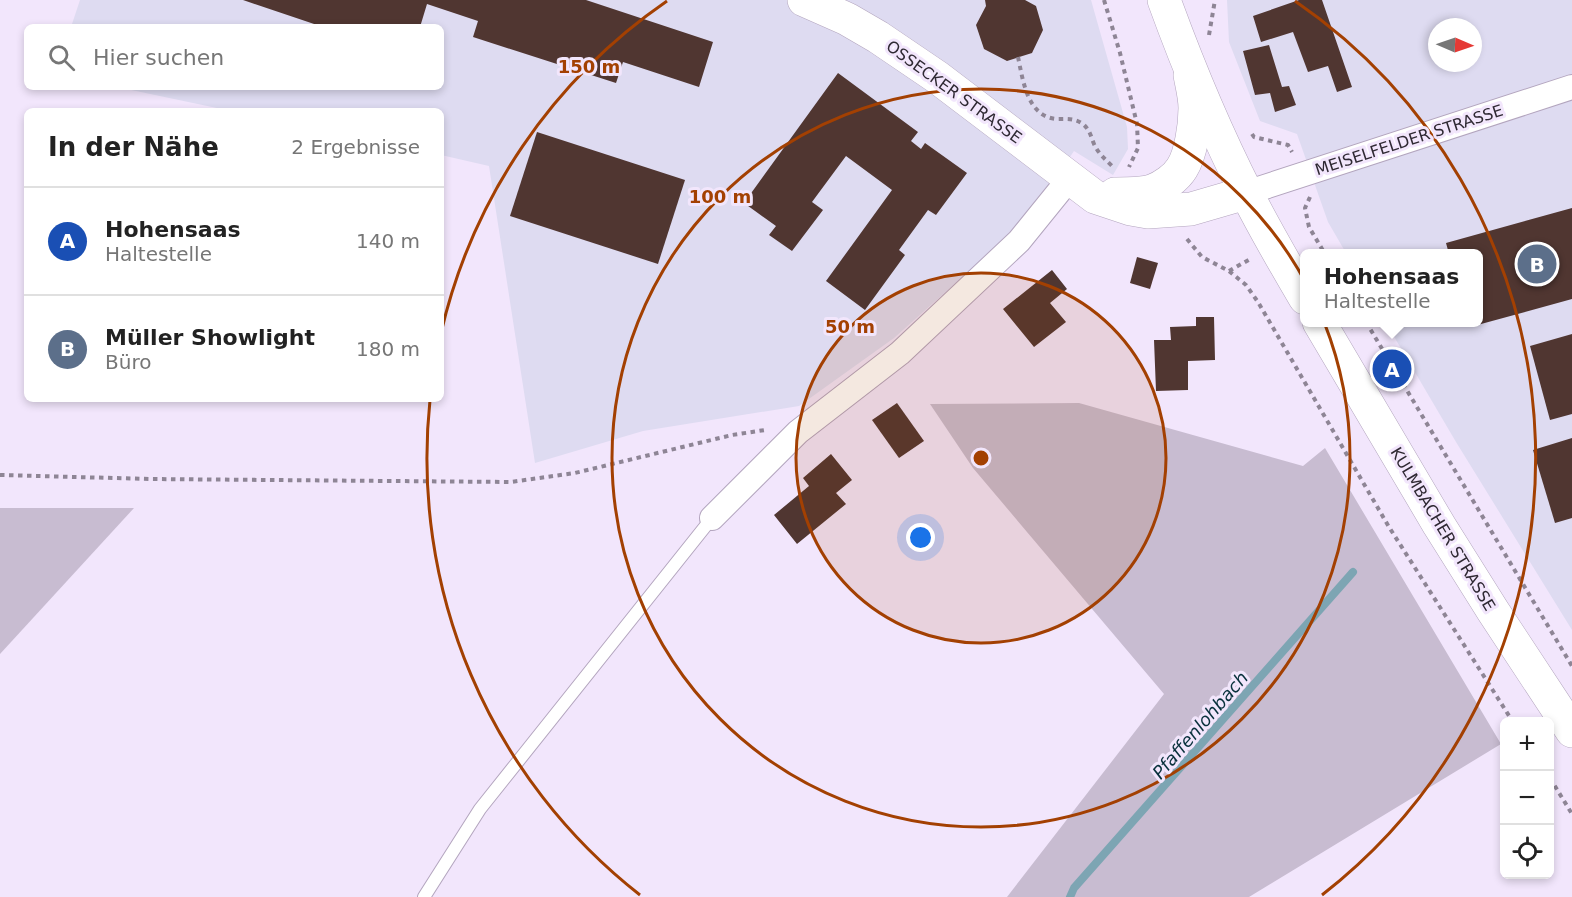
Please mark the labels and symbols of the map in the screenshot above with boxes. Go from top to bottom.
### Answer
north arrow [1428,18,1482,72]
street label: OSSECKER STRASSE [883,36,1025,148]
text: 150 m [558,56,620,77]
street label: MEISELFELDER STRASSE [1313,101,1505,179]
text: 100 m [689,186,751,207]
pin: B [1518,242,1556,286]
text: 50 m [825,316,875,337]
pin: A [1372,346,1412,392]
street label: KULMBACHER STRASSE [1387,444,1499,614]
centre of rings [971,448,991,468]
your location [906,523,935,552]
water label: Pfaffenlohbach [1148,667,1252,783]

